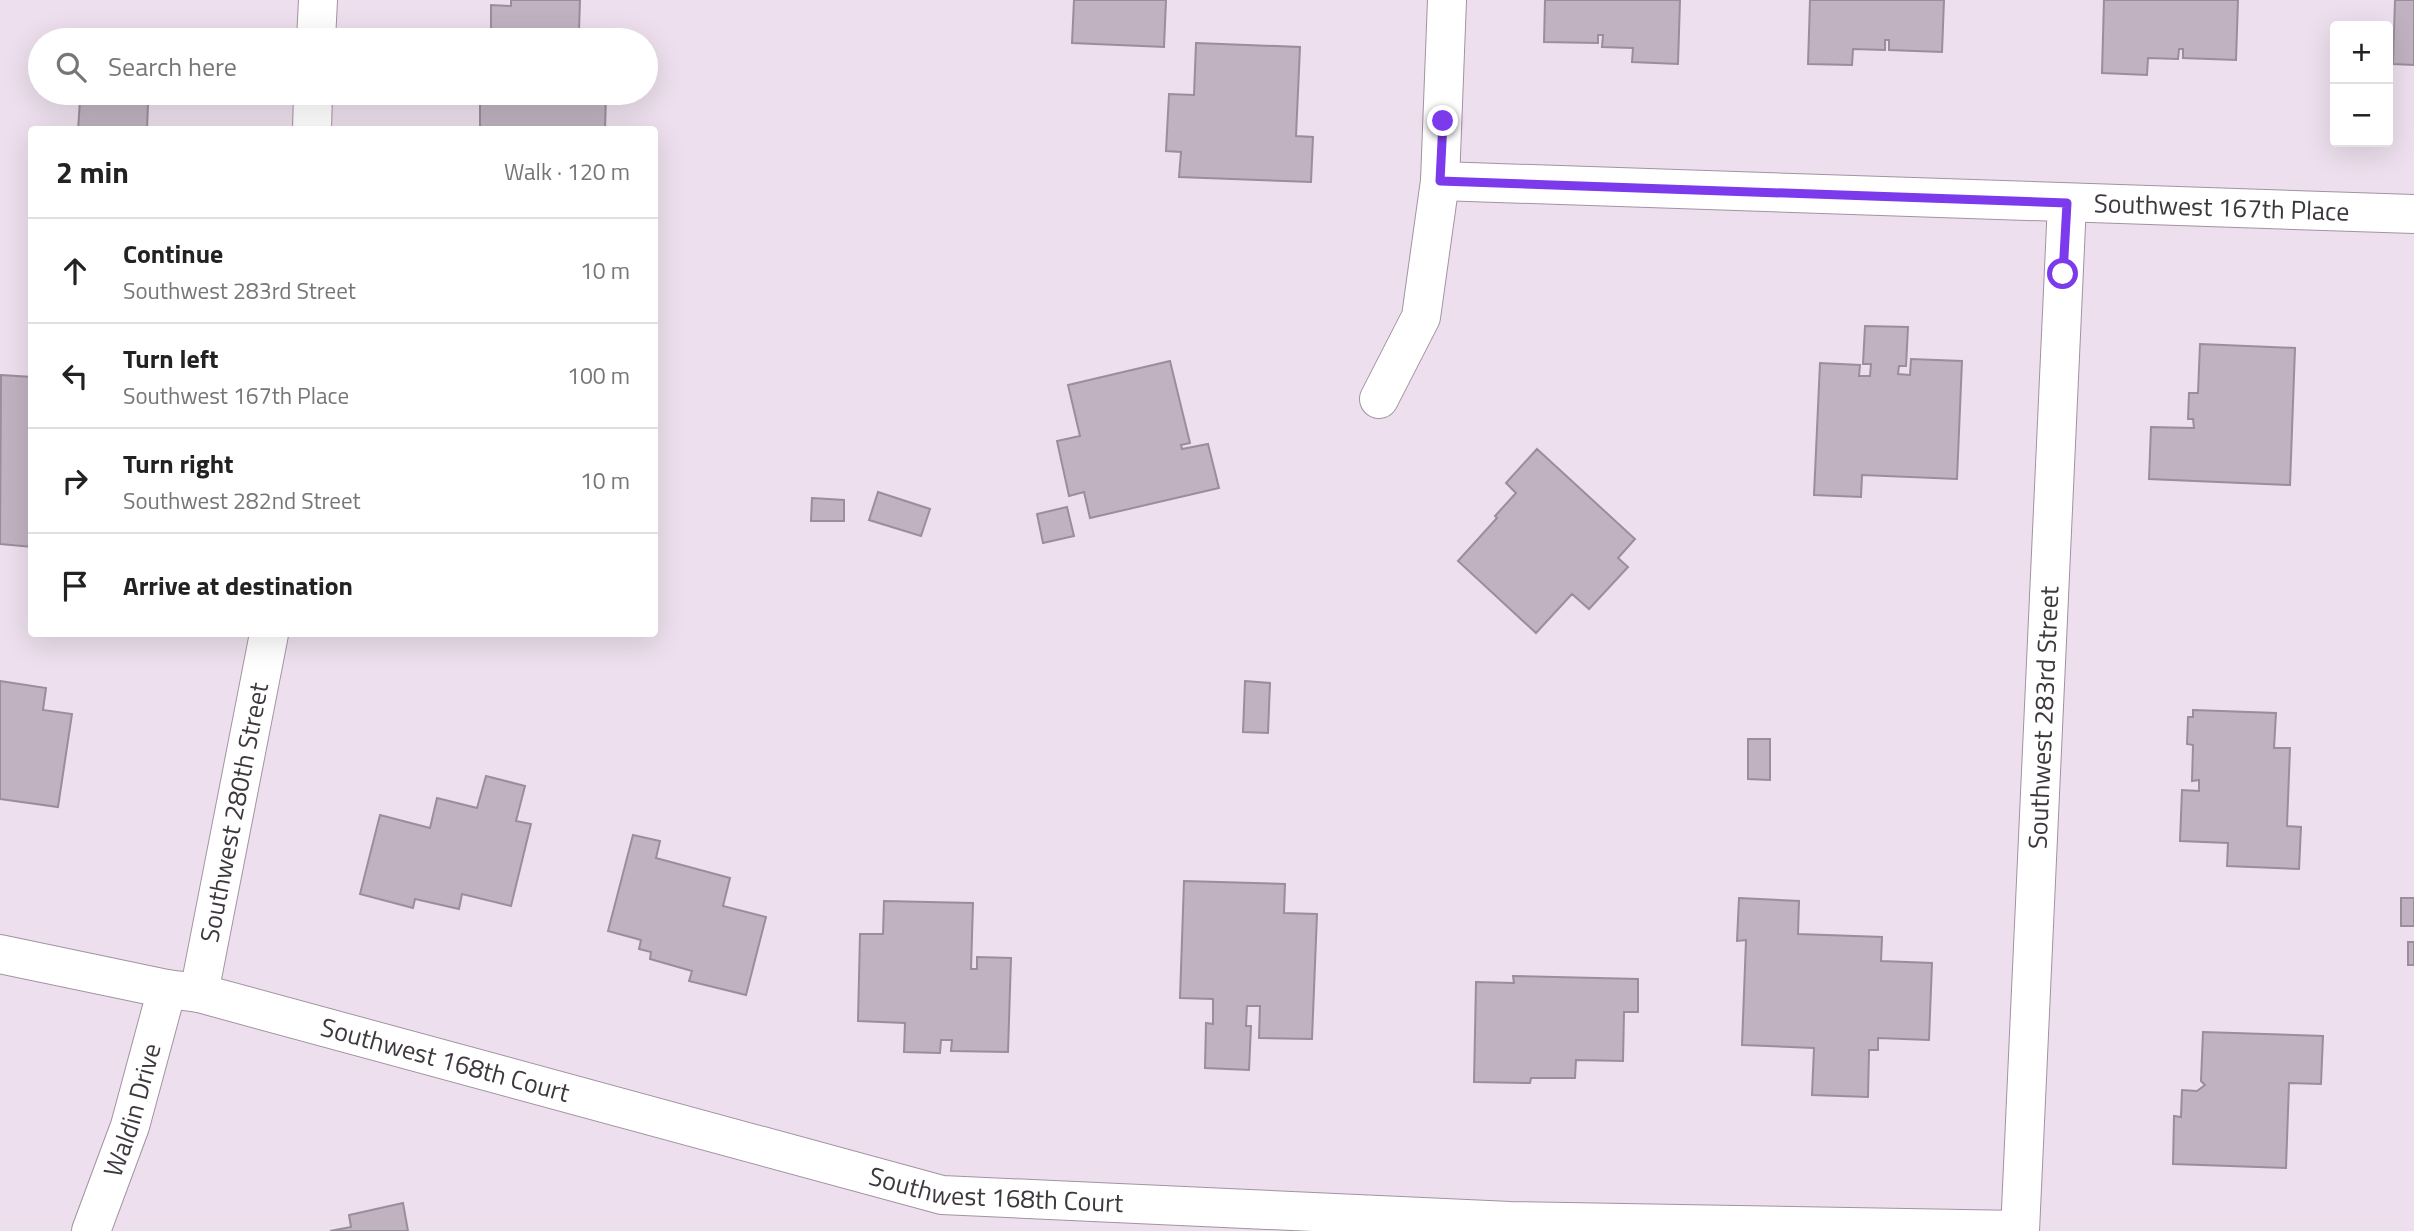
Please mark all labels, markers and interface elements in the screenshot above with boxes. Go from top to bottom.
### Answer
map controls [2330,21,2393,147]
button: + [2330,21,2393,84]
search box [28,28,658,105]
text: Search here [108,47,237,86]
icon: search [52,48,90,86]
button: − [2330,84,2393,147]
route end [1427,105,1458,136]
text: 2 min [56,149,129,195]
text: Walk · 120 m [504,154,630,189]
street label: Southwest 167th Place [2093,183,2350,231]
text: Continue [123,234,223,273]
icon: ahead [56,252,94,290]
text: 10 m [580,253,630,288]
route start [2047,258,2078,289]
text: Southwest 283rd Street [123,273,356,308]
text: Turn left [123,339,218,378]
icon: left [56,357,94,395]
text: 100 m [567,358,630,393]
text: Southwest 167th Place [123,378,349,413]
text: Turn right [123,444,234,483]
icon: right [56,462,94,500]
text: 10 m [580,463,630,498]
text: Southwest 282nd Street [123,483,361,518]
text: Arrive at destination [123,566,353,605]
icon: arrive [56,567,94,605]
street label: Southwest 283rd Street [2017,585,2068,850]
street label: Southwest 280th Street [189,679,278,946]
street label: Southwest 168th Court [316,1007,574,1112]
street label: Waldin Drive [93,1039,170,1182]
street label: Southwest 168th Court [865,1156,1124,1222]

